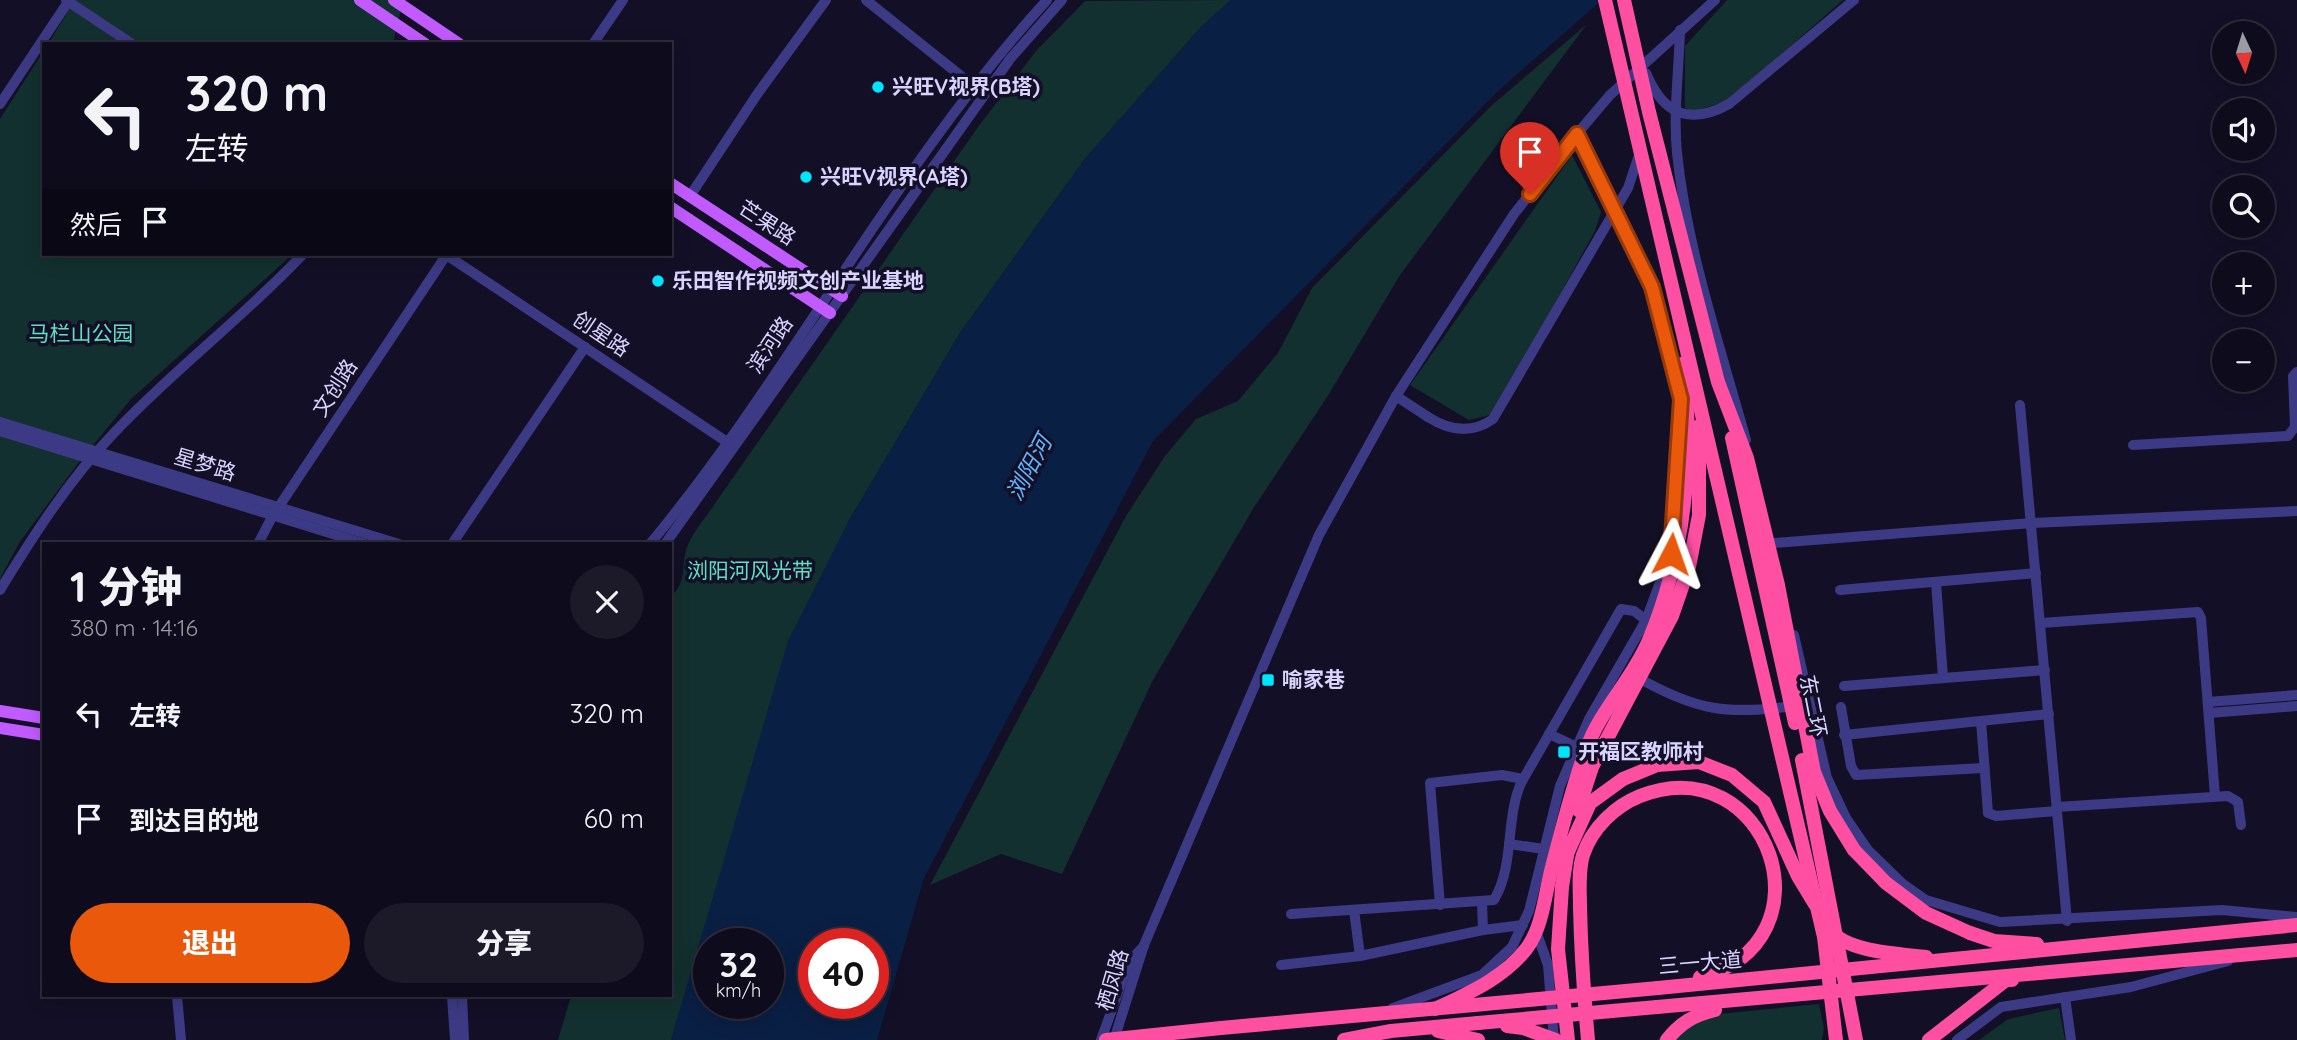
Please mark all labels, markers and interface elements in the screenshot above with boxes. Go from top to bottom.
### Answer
north arrow [2212,21,2275,84]
map controls [2212,21,2275,392]
text: 320 m [185,62,328,123]
icon: left [70,70,161,161]
place label: 兴旺V视界(B塔) [892,73,1040,99]
marker: 兴旺V视界(B塔) [870,79,886,95]
button: sound [2212,98,2275,161]
pin [1500,122,1560,194]
text: 左转 [185,128,249,168]
icon: arrive [1511,133,1549,171]
place label: 兴旺V视界(A塔) [820,163,968,189]
marker: 兴旺V视界(A塔) [798,169,814,185]
button: search [2212,175,2275,238]
street label: 芒果路 [734,194,801,250]
icon: arrive [136,203,174,241]
text: 然后 [70,208,122,241]
button: + [2212,252,2275,315]
place label: 乐田智作视频文创产业基地 [672,267,924,293]
marker: 乐田智作视频文创产业基地 [650,273,666,289]
street label: 创星路 [568,305,635,362]
street label: 滨河路 [741,311,798,378]
park label: 马栏山公园 [29,320,134,346]
button: − [2212,329,2275,392]
street label: 文创路 [306,354,362,421]
water label: 浏阳河 [1000,427,1059,505]
street label: 星梦路 [171,442,239,486]
position arrow [1634,517,1708,591]
park label: 浏阳河风光带 [687,557,813,583]
text: 1 分钟 [70,560,182,613]
button: close [570,565,644,639]
text: 380 m · 14:16 [70,613,198,642]
place label: 喻家巷 [1282,666,1345,692]
marker: 喻家巷 [1260,672,1276,688]
street label: 东二环 [1795,672,1833,739]
icon: left [70,695,108,733]
text: 320 m [570,697,644,730]
text: 左转 [129,699,181,732]
place label: 开福区教师村 [1578,738,1704,764]
marker: 开福区教师村 [1556,744,1572,760]
icon: arrive [70,800,108,838]
text: 60 m [584,802,644,835]
text: 到达目的地 [129,804,259,837]
button: 退出 [70,903,350,983]
button: 分享 [364,903,644,983]
speed limit sign: 40 [798,928,889,1019]
text: 32 [719,942,758,986]
street label: 三一大道 [1657,945,1743,979]
street label: 栖凤路 [1091,946,1133,1014]
text: km/h [716,979,761,1002]

